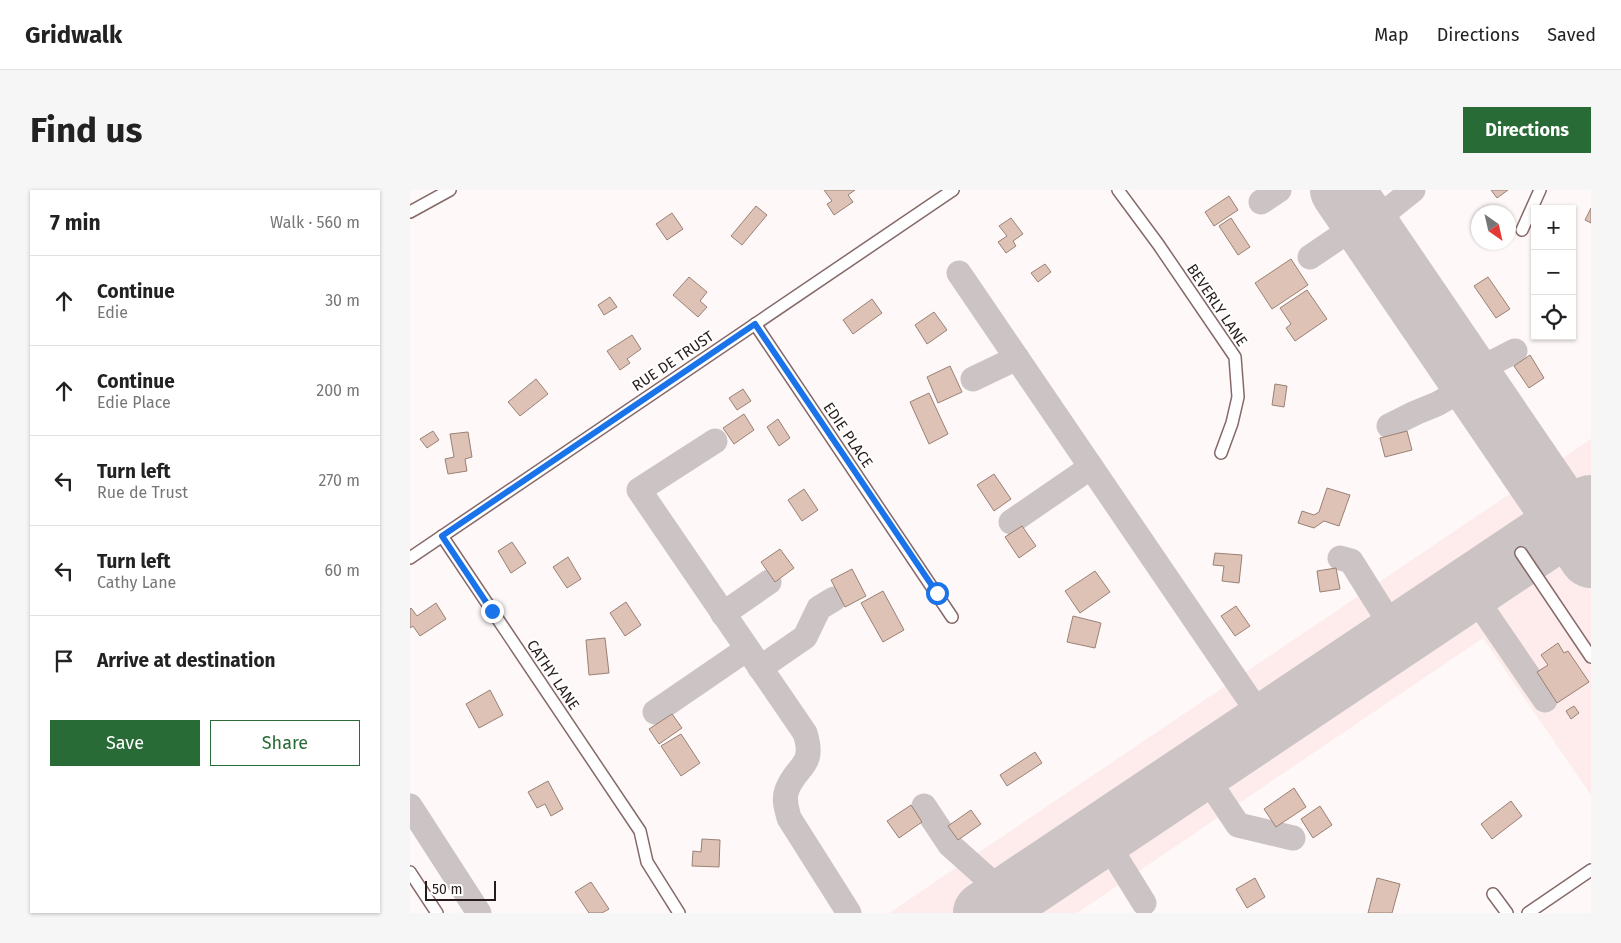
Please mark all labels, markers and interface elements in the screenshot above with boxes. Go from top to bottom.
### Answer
text: Gridwalk [25,21,122,49]
text: Map [1374,24,1409,46]
text: Directions [1437,24,1519,46]
text: Saved [1547,24,1596,46]
button: Directions [1463,107,1591,153]
text: Find us [30,109,142,151]
north arrow [1471,205,1516,250]
map controls [1531,205,1576,340]
button: + [1531,205,1576,250]
text: 7 min [50,210,101,236]
text: Walk · 560 m [270,213,360,232]
button: − [1531,250,1576,295]
street label: BEVERLY LANE [1183,260,1251,350]
text: Continue [97,280,175,303]
icon: ahead [50,287,78,315]
text: 30 m [325,291,360,310]
button: locate [1531,295,1576,340]
text: Edie [97,303,128,322]
street label: RUE DE TRUST [629,327,717,395]
text: Continue [97,370,175,393]
icon: ahead [50,377,78,405]
text: 200 m [316,381,360,400]
text: Edie Place [97,393,171,412]
street label: EDIE PLACE [820,399,876,471]
text: Turn left [97,460,171,483]
icon: left [50,467,78,495]
text: 270 m [318,471,360,490]
text: Rue de Trust [97,483,188,502]
text: Turn left [97,550,171,573]
icon: left [50,557,78,585]
text: 60 m [325,561,360,580]
text: Cathy Lane [97,573,176,592]
route start [926,582,949,605]
route end [481,600,504,623]
street label: CATHY LANE [523,636,583,714]
icon: arrive [50,647,78,675]
text: Arrive at destination [97,649,276,672]
button: Save [50,720,200,766]
button: Share [210,720,360,766]
scale bar [425,878,496,901]
text: 50 m [432,881,463,898]

